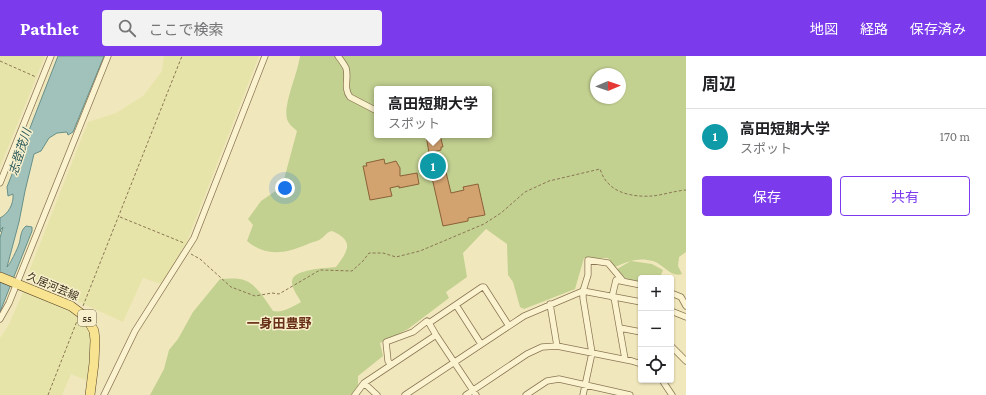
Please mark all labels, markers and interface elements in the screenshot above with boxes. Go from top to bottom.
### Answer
search box [102,10,382,46]
icon: search [116,17,138,39]
text: Pathlet [20,18,78,39]
text: 地図 [810,21,838,37]
text: 経路 [860,21,888,37]
text: 保存済み [910,21,966,37]
text: ここで検索 [148,22,224,38]
north arrow [590,68,626,104]
text: 周辺 [702,75,736,94]
popup [374,86,492,138]
text: 高田短期大学 [388,96,478,112]
text: スポット [388,116,440,131]
text: 高田短期大学 [740,121,830,137]
water label: 志登茂川 [6,125,35,177]
text: 1 [713,129,717,144]
text: 170 m [940,129,970,144]
text: スポット [740,141,792,156]
pin: 1 [420,151,446,181]
button: 保存 [702,176,832,216]
button: 共有 [840,176,970,216]
your location [275,178,295,198]
street label: 久居河芸線 [25,270,81,302]
map controls [638,275,674,383]
button: + [638,275,674,311]
road number: 55 [78,310,96,326]
button: − [638,311,674,347]
district label: 一身田豊野 [246,316,312,331]
button: locate [638,347,674,383]

